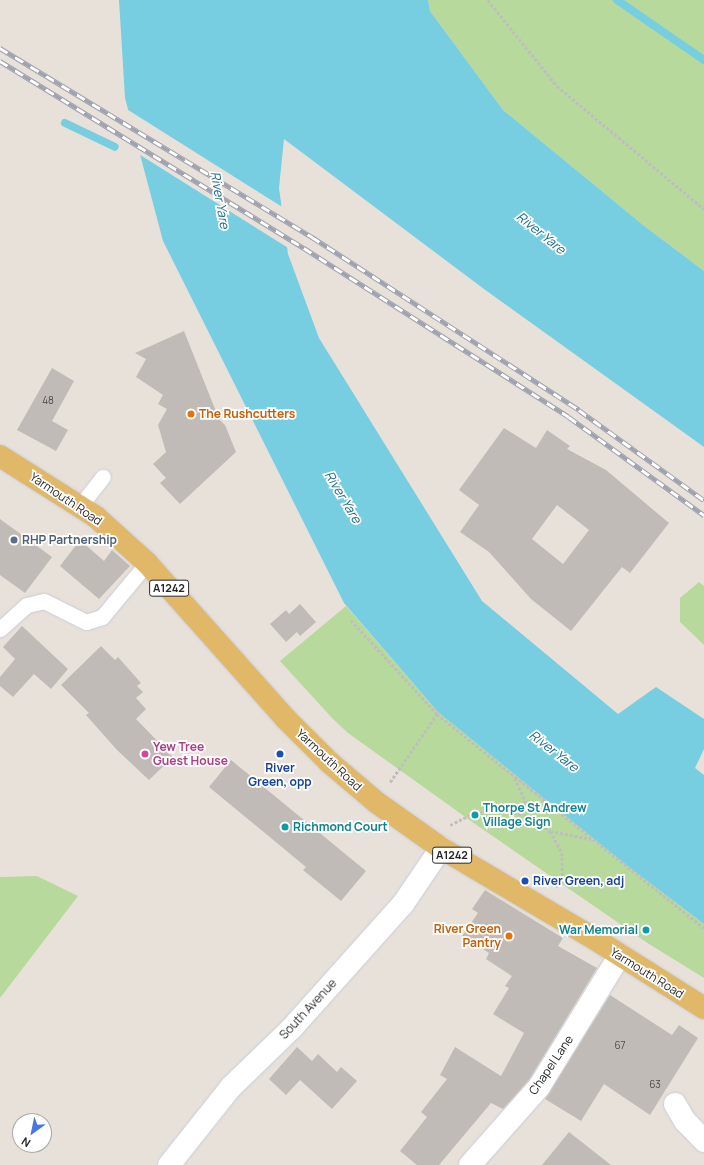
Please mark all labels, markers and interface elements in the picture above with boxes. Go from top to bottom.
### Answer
water label: River Yare [207,170,233,230]
water label: River Yare [514,209,568,257]
house number: 48 [42,395,54,407]
place label: The Rushcutters [199,407,295,421]
marker: The Rushcutters [186,409,196,419]
water label: River Yare [321,468,365,526]
street label: Yarmouth Road [27,470,105,528]
place label: RHP Partnership [22,533,117,547]
marker: RHP Partnership [9,535,19,545]
road number: A1242 [149,579,189,597]
street label: Yarmouth Road [293,726,365,794]
water label: River Yare [526,727,582,775]
place label: Yew Tree Guest House [153,740,228,768]
marker: Yew Tree Guest House [140,749,150,759]
marker: River Green, opp [275,749,285,759]
place label: River Green, opp [248,761,312,789]
place label: Thorpe St Andrew Village Sign [483,801,587,829]
marker: Thorpe St Andrew Village Sign [470,810,480,820]
place label: Richmond Court [293,820,388,834]
marker: Richmond Court [280,822,290,832]
road number: A1242 [432,846,472,864]
place label: River Green, adj [533,874,624,888]
marker: River Green, adj [520,876,530,886]
place label: River Green Pantry [434,922,501,950]
place label: War Memorial [559,923,638,937]
marker: War Memorial [641,925,651,935]
marker: River Green Pantry [504,931,514,941]
street label: Yarmouth Road [608,945,686,1001]
street label: South Avenue [276,976,340,1042]
street label: Chapel Lane [526,1033,576,1097]
house number: 67 [614,1040,626,1052]
house number: 63 [649,1079,661,1091]
north arrow [12,1113,52,1153]
text: N [18,1134,33,1151]

